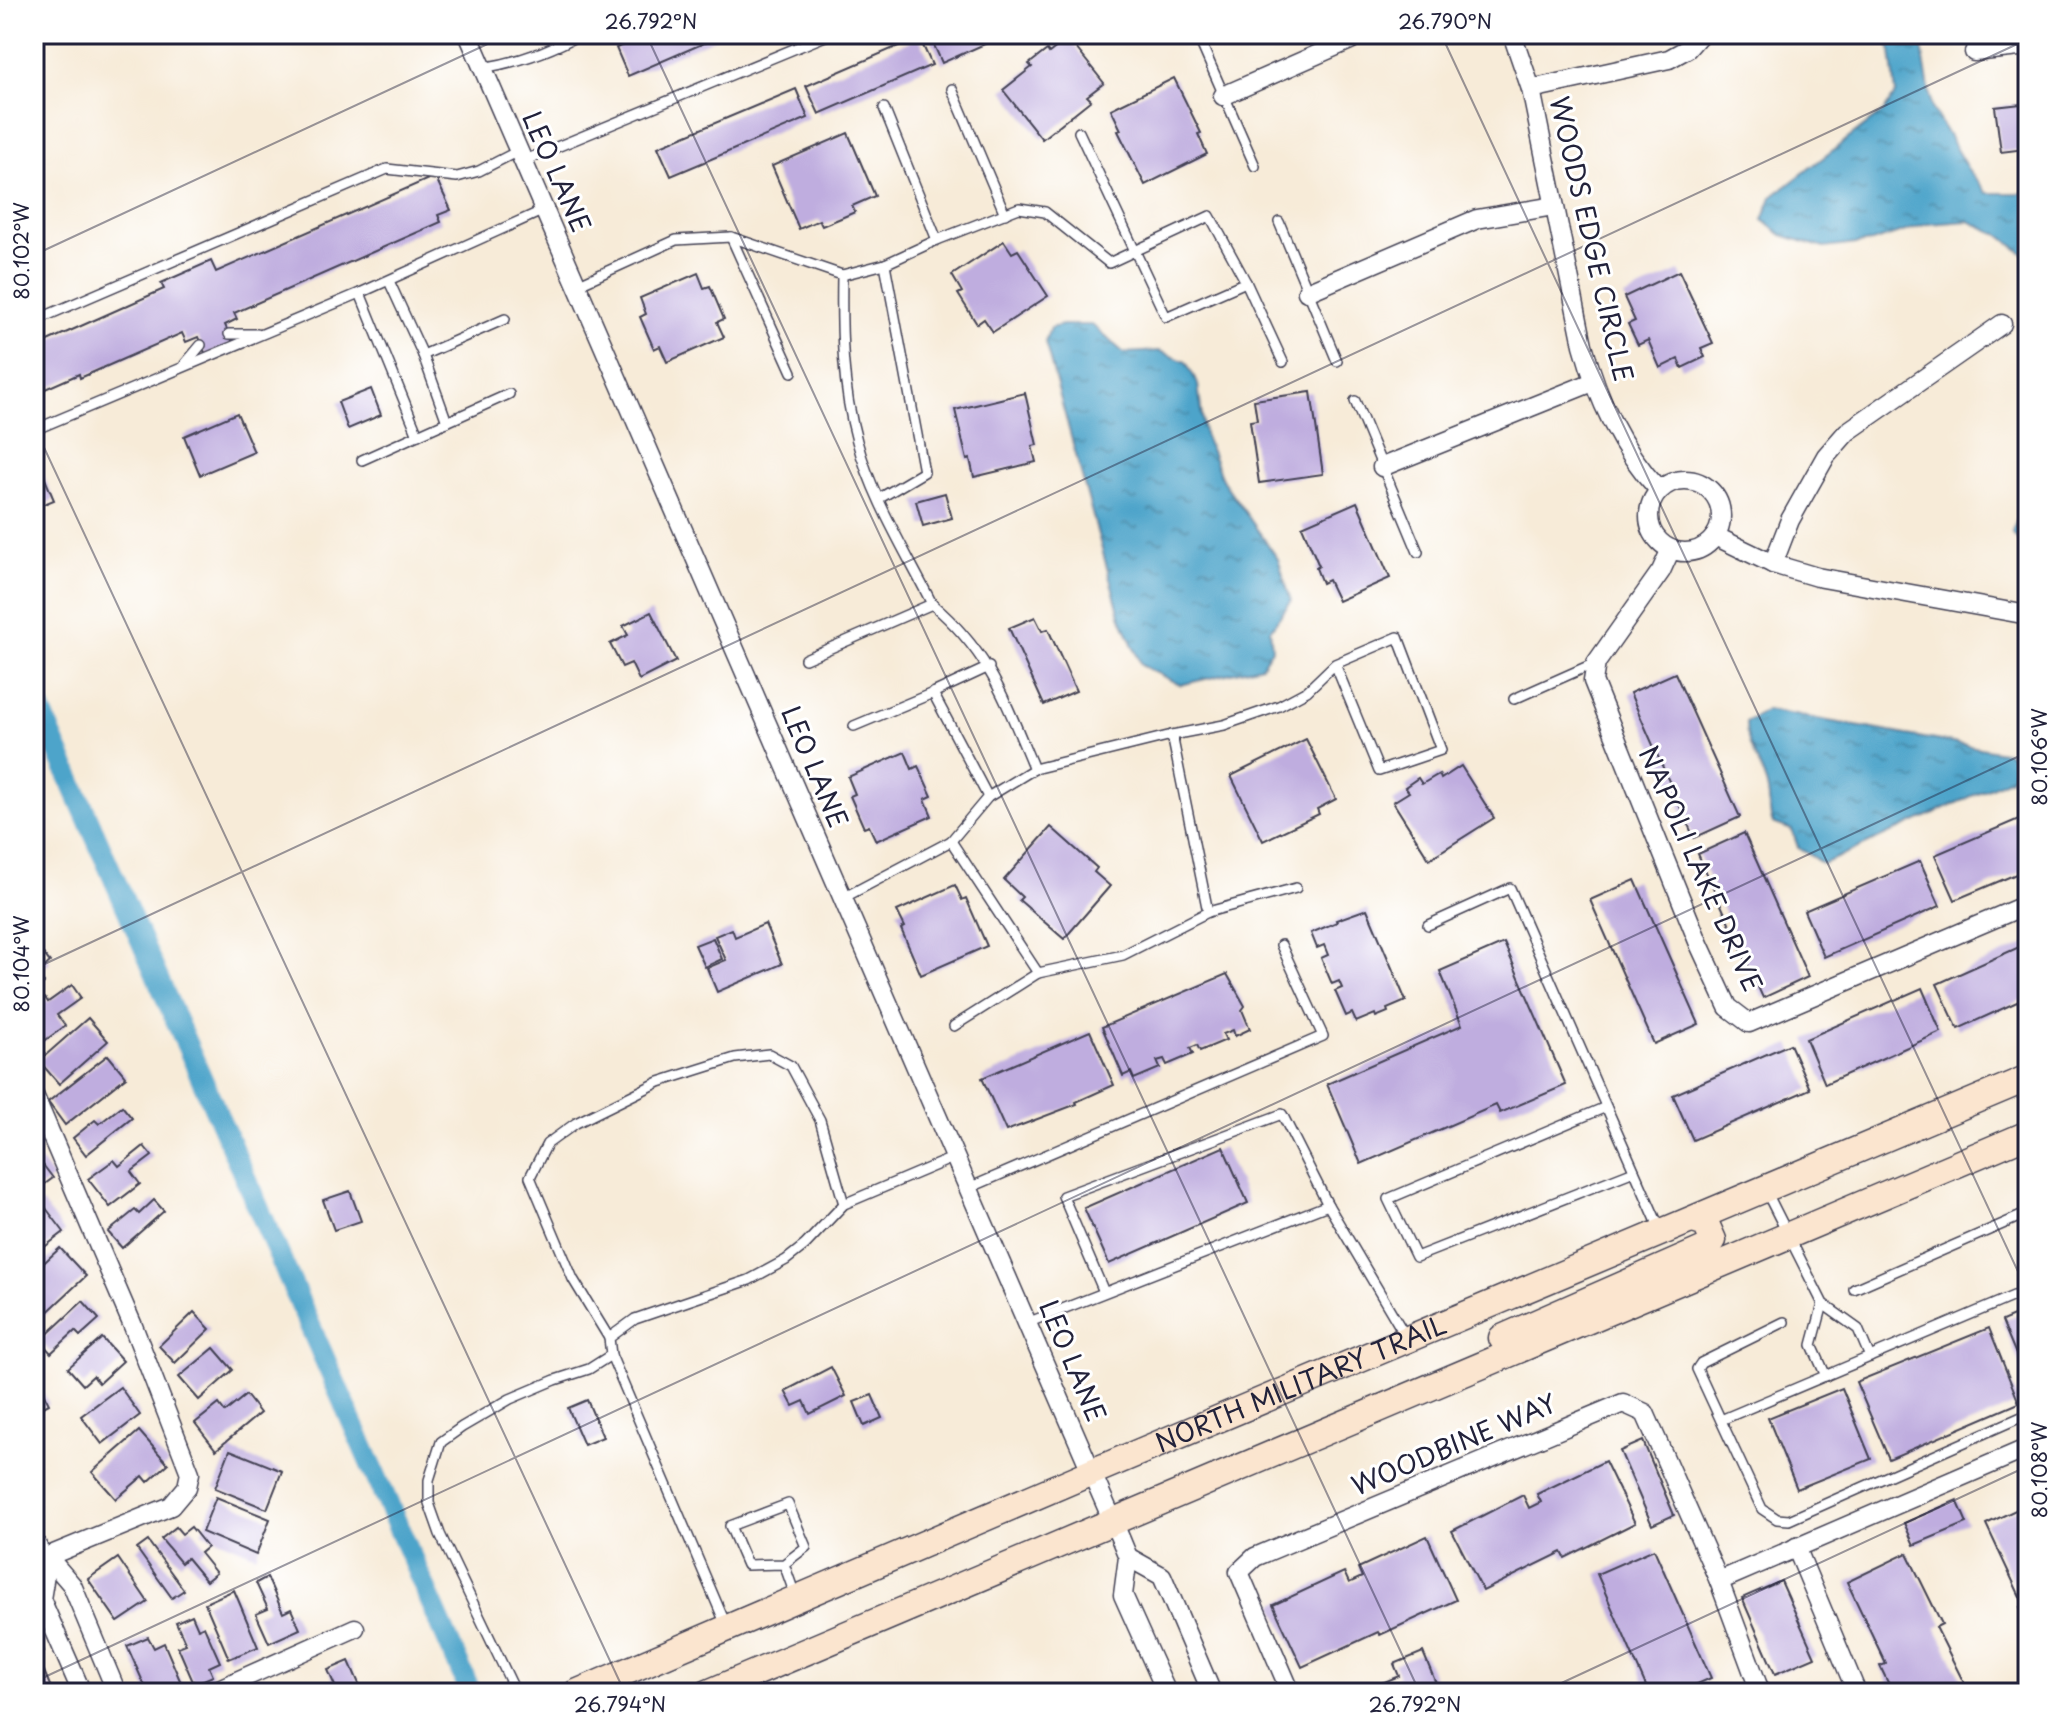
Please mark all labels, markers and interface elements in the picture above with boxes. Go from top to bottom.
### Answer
text: 26.792°N [605,6,697,36]
text: 26.790°N [1398,6,1492,36]
street label: WOODS EDGE CIRCLE [1541,92,1644,385]
street label: LEO LANE [513,104,602,238]
text: 80.102°W [6,202,36,300]
street label: LEO LANE [772,699,859,834]
text: 80.106°W [2024,708,2054,806]
street label: NAPOLI LAKE DRIVE [1630,739,1773,998]
text: 80.104°W [6,915,36,1013]
street label: LEO LANE [1030,1293,1117,1428]
street label: NORTH MILITARY TRAIL [1149,1304,1452,1461]
street label: WOODBINE WAY [1345,1383,1562,1504]
text: 80.108°W [2024,1421,2054,1518]
text: 26.794°N [574,1689,666,1719]
text: 26.792°N [1369,1689,1461,1719]

